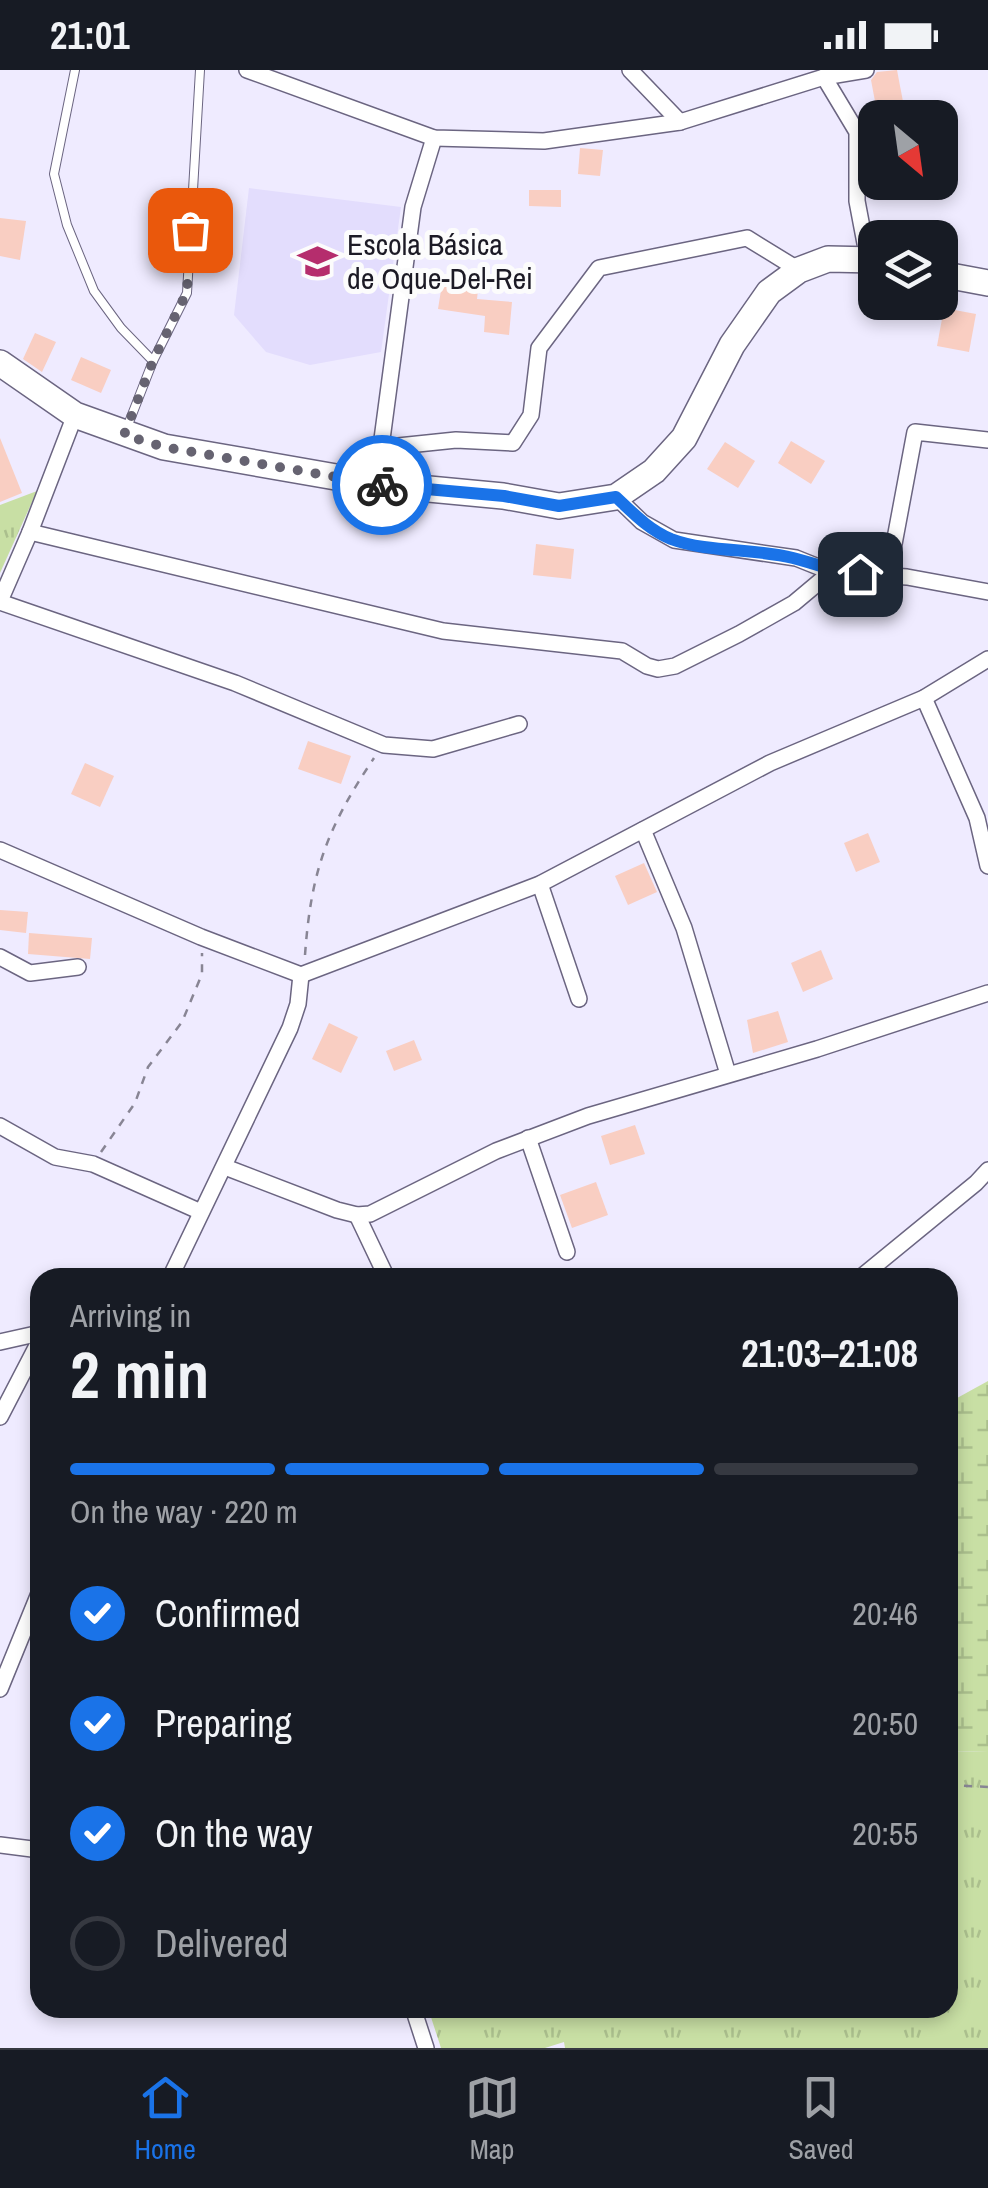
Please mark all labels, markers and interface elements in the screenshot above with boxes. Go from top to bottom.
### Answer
text: 21:01 [50,10,130,61]
north arrow [858,100,958,200]
map controls [858,100,958,320]
pin [148,188,233,273]
icon: bag [163,203,218,258]
button: layers [858,220,958,320]
place label: Escola Básica de Oque-Del-Rei [347,224,533,298]
school or university icon: Escola Básica de Oque-Del-Rei [296,240,338,282]
courier [332,435,432,535]
icon: bike [355,458,410,513]
pin [818,532,903,617]
icon: home [833,547,888,602]
text: Arriving in [70,1294,191,1337]
text: 21:03–21:08 [741,1328,918,1379]
text: 2 min [70,1331,209,1418]
text: On the way · 220 m [70,1490,298,1533]
icon: check [70,1586,125,1641]
text: Confirmed [155,1588,300,1639]
text: 20:46 [852,1592,918,1635]
icon: check [70,1696,125,1751]
text: Preparing [155,1698,292,1749]
text: 20:50 [852,1702,918,1745]
icon: check [70,1806,125,1861]
text: On the way [155,1808,313,1859]
text: 20:55 [852,1812,918,1855]
text: Delivered [155,1918,288,1969]
tab: Home [134,2070,196,2168]
tab: Map [465,2070,520,2168]
tab: Saved [788,2070,854,2168]

